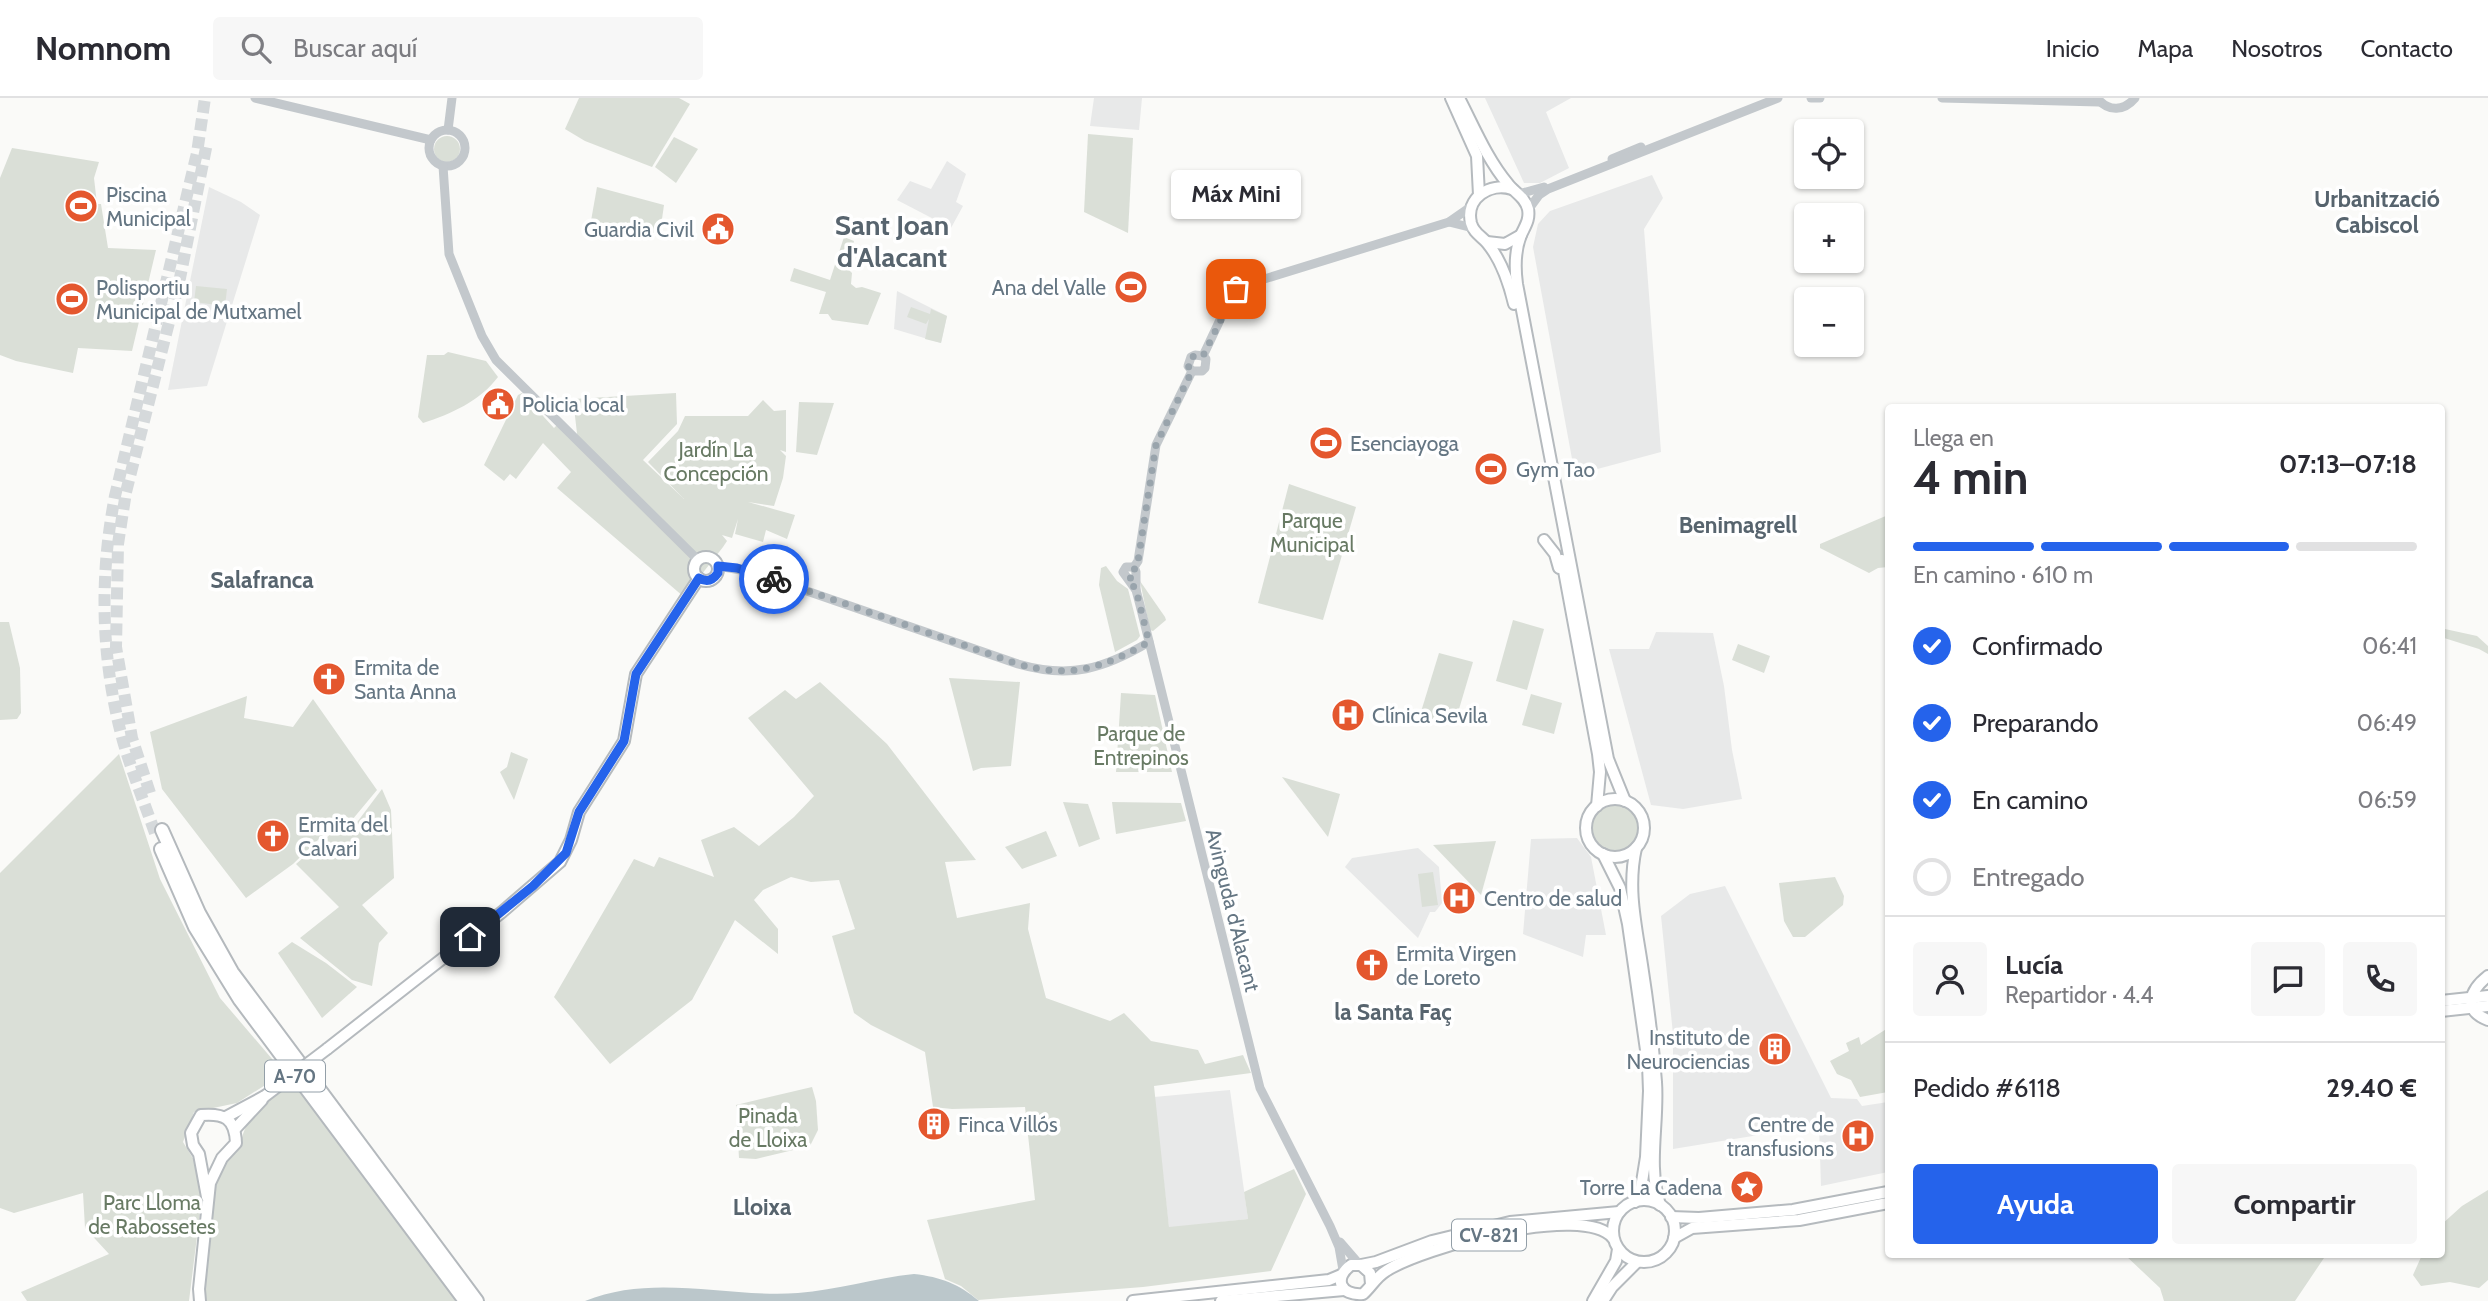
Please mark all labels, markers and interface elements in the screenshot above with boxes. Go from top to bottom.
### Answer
search box [213,17,703,80]
text: Nomnom [35,28,171,68]
icon: search [237,29,275,67]
text: Buscar aquí [293,32,417,64]
text: Inicio [2046,34,2099,63]
text: Mapa [2137,34,2193,63]
text: Nosotros [2231,34,2322,63]
text: Contacto [2360,34,2453,63]
map controls [1794,119,1864,357]
button: locate [1794,119,1864,189]
callout: Máx Mini [1171,170,1301,219]
text: Máx Mini [1191,180,1281,208]
place label: Piscina Municipal [106,182,191,231]
district label: Urbanització Cabiscol [2314,185,2440,239]
sports icon: Piscina Municipal [62,187,100,225]
button: + [1794,203,1864,273]
district label: Sant Joan d'Alacant [835,208,949,274]
public building icon: Guardia Civil [699,210,737,248]
place label: Guardia Civil [584,217,694,242]
pin [1206,259,1266,319]
sports icon: Ana del Valle [1112,268,1150,306]
icon: bag [1217,270,1255,308]
place label: Polisportiu Municipal de Mutxamel [96,275,302,324]
place label: Ana del Valle [992,275,1106,300]
sports icon: Polisportiu Municipal de Mutxamel [53,280,91,318]
button: − [1794,287,1864,357]
public building icon: Policia local [479,385,517,423]
place label: Policia local [522,392,625,417]
sports icon: Esenciayoga [1307,424,1345,462]
text: Llega en [1913,424,1994,452]
place label: Esenciayoga [1350,431,1459,456]
park label: Jardín La Concepción [663,437,769,486]
text: 07:13–07:18 [2279,448,2417,480]
sports icon: Gym Tao [1472,450,1510,488]
text: 4 min [1913,450,2028,506]
place label: Gym Tao [1516,457,1595,482]
park label: Parque Municipal [1270,508,1354,557]
district label: Benimagrell [1679,511,1797,539]
courier [739,544,809,614]
icon: bike [755,560,793,598]
text: En camino · 610 m [1913,561,2093,589]
district label: Salafranca [210,566,314,594]
icon: check [1913,627,1951,665]
text: Confirmado [1972,630,2103,662]
text: 06:41 [2362,632,2417,660]
place label: Ermita de Santa Anna [354,655,456,704]
church icon: Ermita de Santa Anna [310,660,348,698]
hospital icon: Clínica Sevila [1329,696,1367,734]
place label: Clínica Sevila [1372,703,1488,728]
icon: check [1913,704,1951,742]
text: Preparando [1972,707,2099,739]
text: 06:49 [2357,709,2417,737]
park label: Parque de Entrepinos [1093,721,1189,770]
icon: check [1913,781,1951,819]
text: En camino [1972,784,2088,816]
text: 06:59 [2358,786,2417,814]
place label: Ermita del Calvari [298,812,388,861]
church icon: Ermita del Calvari [254,817,292,855]
street label: Avinguda d'Alacant [1201,826,1265,994]
text: Entregado [1972,861,2085,893]
hospital icon: Centro de salud [1440,879,1478,917]
place label: Centro de salud [1484,886,1622,911]
pin [440,907,500,967]
icon: home [451,918,489,956]
place label: Ermita Virgen de Loreto [1396,941,1516,990]
button: person [1913,942,1987,1016]
button: chat [2251,942,2325,1016]
button: phone [2343,942,2417,1016]
church icon: Ermita Virgen de Loreto [1353,946,1391,984]
text: Lucía [2005,949,2063,981]
text: Repartidor · 4.4 [2005,981,2154,1009]
district label: la Santa Faç [1334,998,1452,1026]
place label: Instituto de Neurociencias [1627,1025,1750,1074]
building icon: Instituto de Neurociencias [1756,1030,1794,1068]
road number: A-70 [265,1060,325,1092]
text: Pedido #6118 [1913,1072,2061,1104]
text: 29.40 € [2326,1072,2417,1104]
park label: Pinada de Lloixa [729,1103,807,1152]
building icon: Finca Villós [915,1105,953,1143]
place label: Finca Villós [958,1112,1058,1137]
place label: Centre de transfusions [1727,1112,1834,1161]
hospital icon: Centre de transfusions [1839,1117,1877,1155]
button: Ayuda [1913,1164,2158,1244]
button: Compartir [2172,1164,2417,1244]
place icon: Torre La Cadena [1728,1168,1766,1206]
place label: Torre La Cadena [1580,1175,1722,1200]
park label: Parc Lloma de Rabossetes [88,1190,216,1239]
district label: Lloixa [733,1193,792,1221]
road number: CV-821 [1452,1219,1526,1250]

